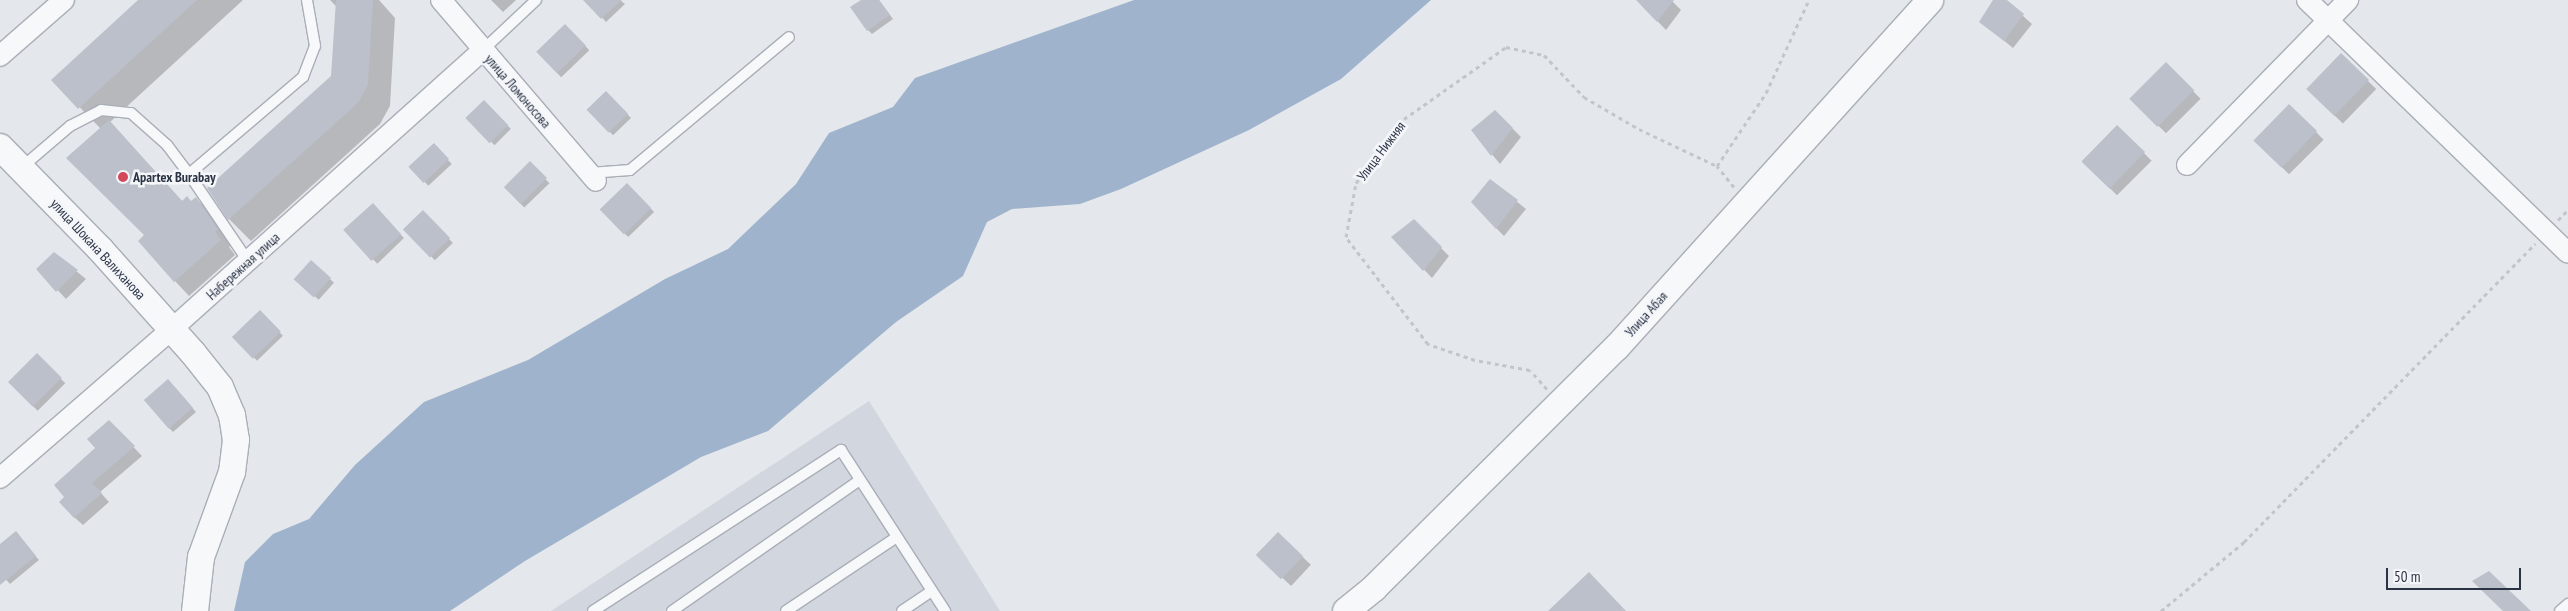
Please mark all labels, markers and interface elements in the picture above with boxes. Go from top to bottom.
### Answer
street label: улица Ломоносова [481,51,555,131]
street label: Улица Нижняя [1353,118,1409,184]
place label: Apartex Burabay [133,169,216,185]
marker: Apartex Burabay [117,171,129,183]
street label: улица Шокана Валиханова [47,195,149,303]
street label: Набережная улица [203,229,283,303]
street label: Улица Абая [1621,288,1671,340]
scale bar [2388,558,2523,590]
text: 50 m [2394,567,2420,586]

